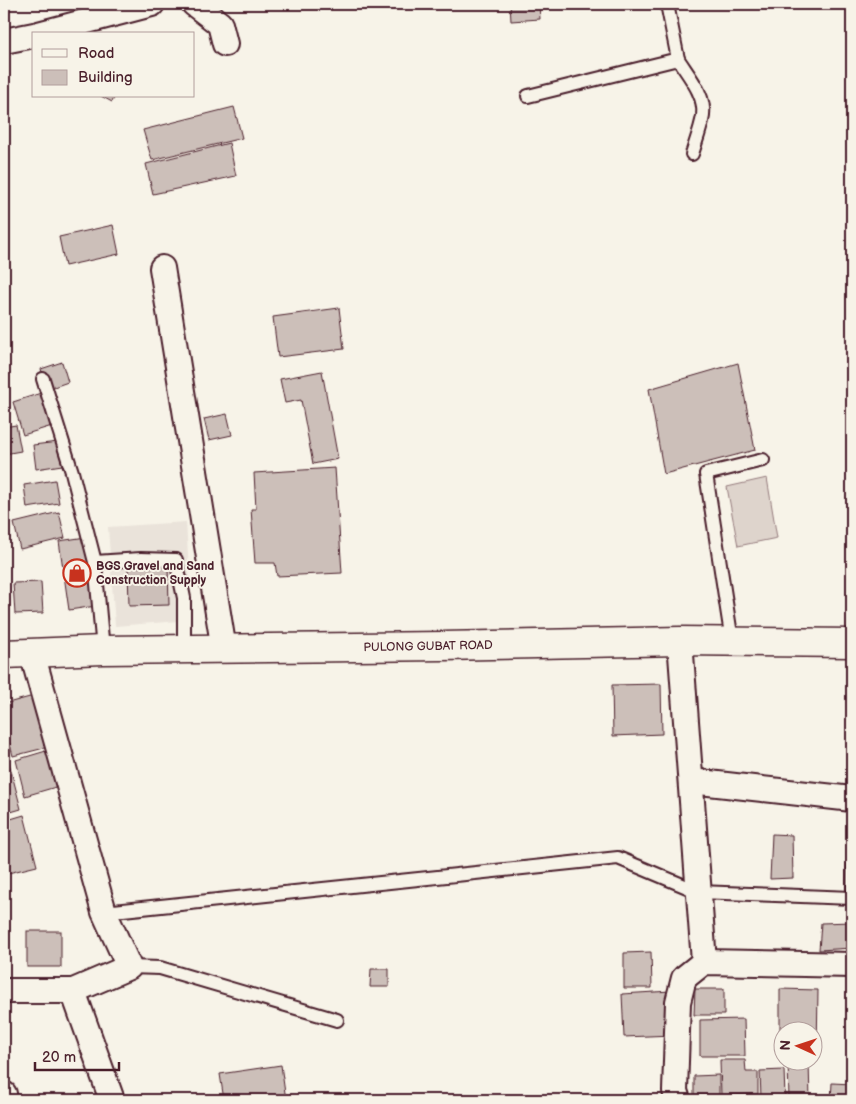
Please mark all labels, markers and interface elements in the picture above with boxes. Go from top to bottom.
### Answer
legend [32,32,195,98]
text: Road [78,44,114,63]
text: Building [78,68,133,87]
shop icon: BGS Gravel and Sand Construction Supply [62,558,92,588]
place label: BGS Gravel and Sand Construction Supply [96,559,214,588]
street label: PULONG GUBAT ROAD [363,638,493,655]
north arrow [774,1022,824,1072]
scale bar [35,1039,119,1071]
text: N [777,1040,794,1051]
text: 20 m [42,1048,76,1067]

